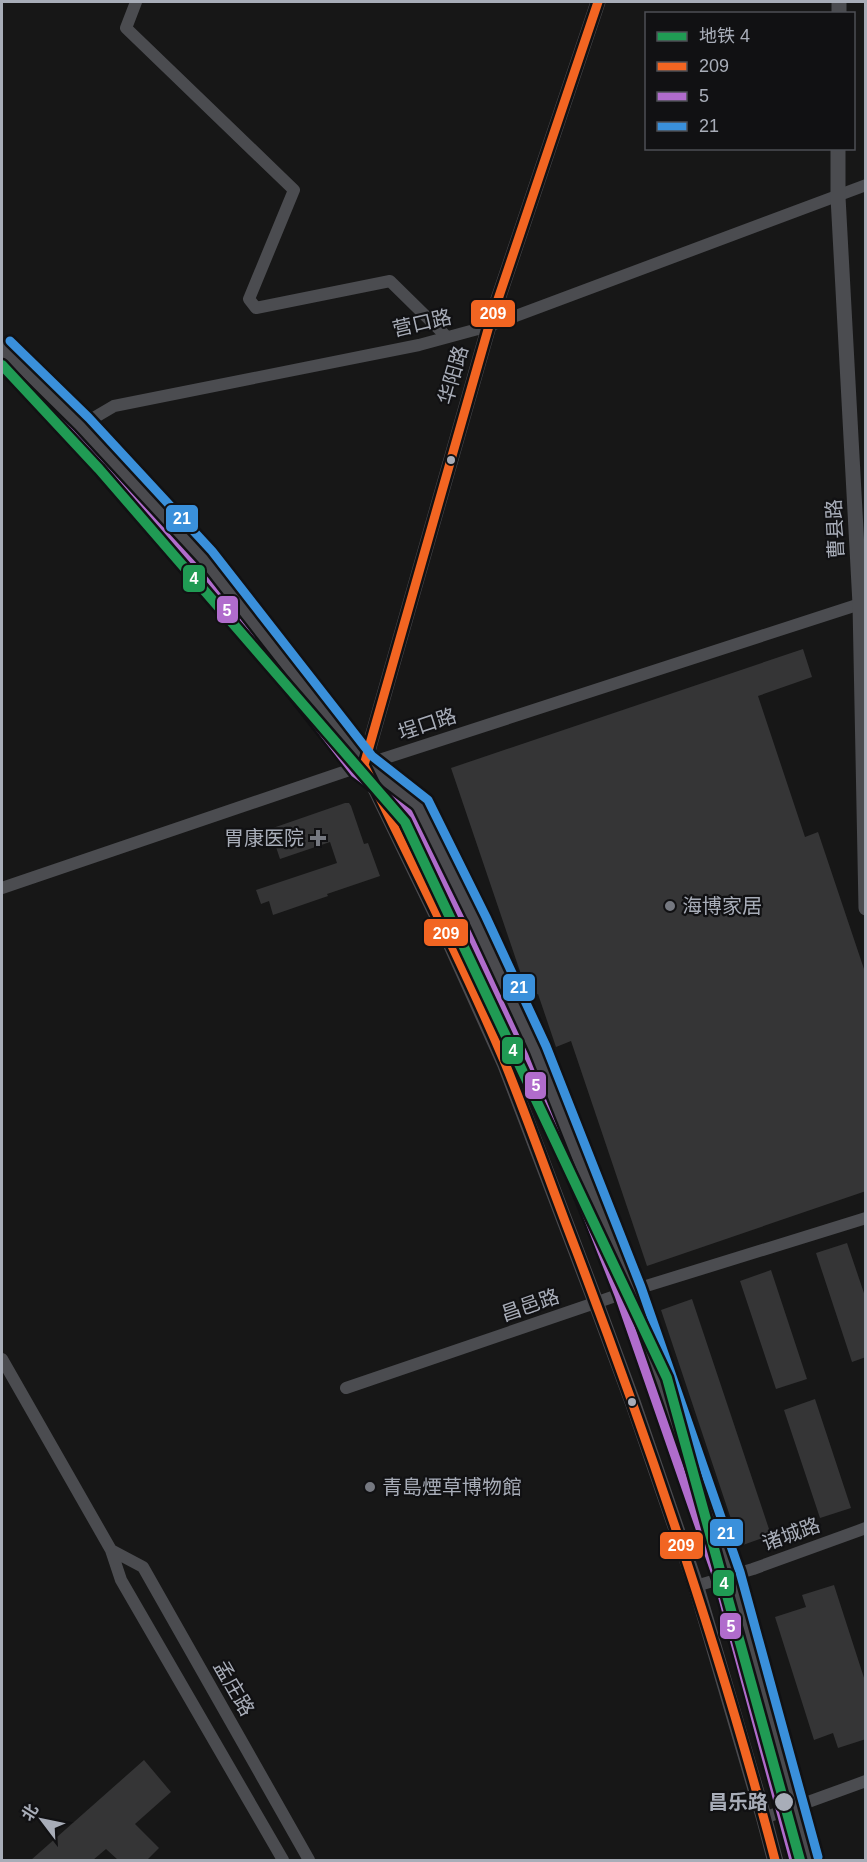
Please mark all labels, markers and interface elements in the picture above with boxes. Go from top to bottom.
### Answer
legend [645,12,855,150]
text: 地铁 4 [699,26,750,46]
text: 209 [699,56,729,76]
text: 5 [699,86,709,106]
text: 21 [699,116,719,136]
line badge: 209 [470,299,516,328]
text: 209 [480,305,506,322]
street label: 营口路 [390,306,454,340]
street label: 华阳路 [434,343,472,407]
unlabelled marker [445,454,457,466]
street label: 曹县路 [822,498,848,560]
line badge: 21 [165,504,199,533]
text: 21 [173,510,191,527]
line badge: 4 [182,564,206,593]
text: 4 [190,570,199,587]
line badge: 5 [216,595,239,624]
text: 5 [223,602,232,619]
street label: 埕口路 [395,704,459,744]
place label: 胃康医院 [224,827,304,849]
marker: 胃康医院 [309,829,327,847]
place label: 海博家居 [682,895,762,917]
marker: 海博家居 [663,899,677,913]
line badge: 209 [423,918,469,947]
text: 209 [433,925,459,942]
line badge: 21 [502,973,536,1002]
text: 21 [510,979,528,996]
line badge: 4 [501,1036,524,1065]
text: 4 [509,1042,518,1059]
line badge: 5 [524,1071,547,1100]
text: 5 [532,1077,541,1094]
street label: 昌邑路 [498,1285,562,1325]
unlabelled marker [626,1396,638,1408]
place label: 青島煙草博物館 [382,1476,522,1498]
marker: 青島煙草博物館 [363,1480,377,1494]
street label: 诸城路 [759,1513,823,1555]
line badge: 21 [709,1518,744,1547]
text: 21 [717,1525,735,1542]
line badge: 209 [659,1531,704,1560]
text: 209 [668,1537,694,1554]
line badge: 4 [712,1569,735,1597]
text: 4 [720,1575,729,1592]
line badge: 5 [719,1612,742,1640]
text: 5 [727,1618,736,1635]
street label: 孟庄路 [209,1657,259,1719]
north arrow [12,1790,72,1850]
place label: 昌乐路 [708,1791,768,1813]
marker: 昌乐路 [773,1791,795,1813]
text: 北 [18,1801,41,1824]

